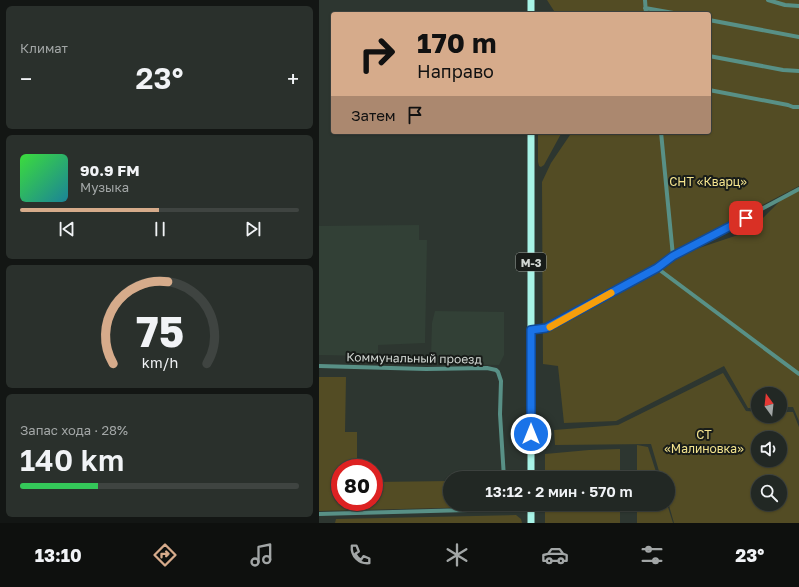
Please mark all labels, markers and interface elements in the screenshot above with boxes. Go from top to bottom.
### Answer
text: 170 m [417,26,496,59]
icon: right [351,28,403,80]
text: Климат [20,40,68,56]
text: 23° [136,60,183,96]
text: Направо [417,60,494,82]
text: − [20,65,32,92]
text: + [287,65,299,92]
icon: arrive [404,104,426,126]
text: Затем [351,106,396,124]
text: 90.9 FM [80,161,140,179]
park label: СНТ «Кварц» [669,174,747,189]
text: Музыка [80,179,129,195]
pin [729,201,763,235]
icon: arrive [735,207,757,229]
icon: previous [56,218,78,240]
icon: pause [149,218,171,240]
icon: next [242,218,264,240]
road number: М-3 [516,253,546,271]
text: 75 [135,306,184,356]
street label: Коммунальный проезд [346,349,482,367]
text: km/h [141,354,178,371]
north arrow [751,387,787,423]
map controls [751,387,787,511]
position arrow [510,413,552,455]
text: Запас хода · 28% [20,422,128,438]
park label: СТ «Малиновка» [664,427,744,456]
button: sound [751,431,787,467]
text: 140 km [20,442,124,478]
speed limit sign: 80 [331,459,383,511]
button: search [751,475,787,511]
text: 13:12 · 2 мин · 570 m [485,482,633,500]
icon: directions [151,541,179,569]
icon: music [248,541,276,569]
icon: phone [346,541,374,569]
icon: climate [443,541,471,569]
icon: car [541,541,569,569]
icon: filters [638,541,666,569]
text: 13:10 [35,544,82,566]
text: 23° [735,544,764,566]

